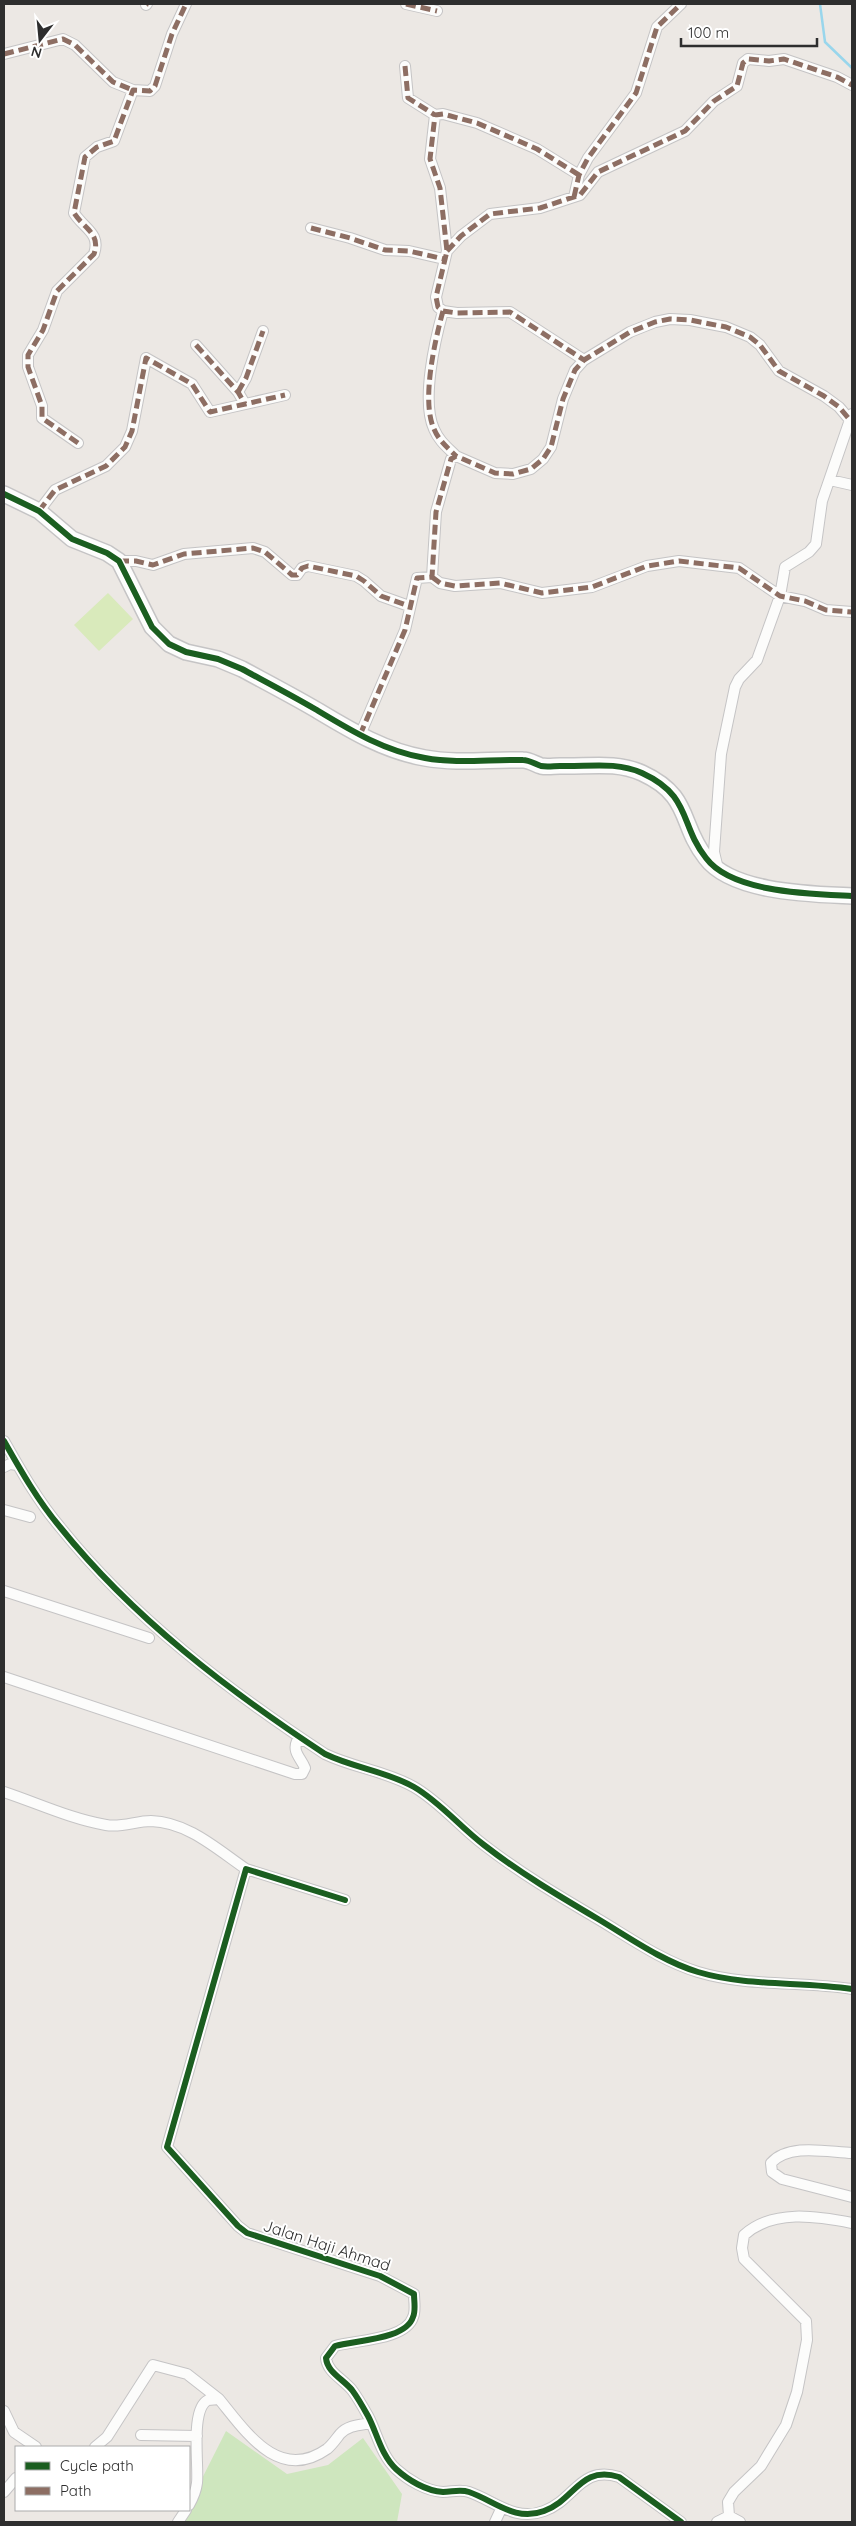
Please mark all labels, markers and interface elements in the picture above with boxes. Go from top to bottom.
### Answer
north arrow [15,15,65,65]
scale bar [681,15,817,47]
text: 100 m [688,23,729,42]
text: N [29,42,44,63]
street label: Jalan Haji Ahmad [261,2215,393,2275]
legend [15,2446,190,2511]
text: Cycle path [60,2456,134,2475]
text: Path [60,2481,92,2500]

